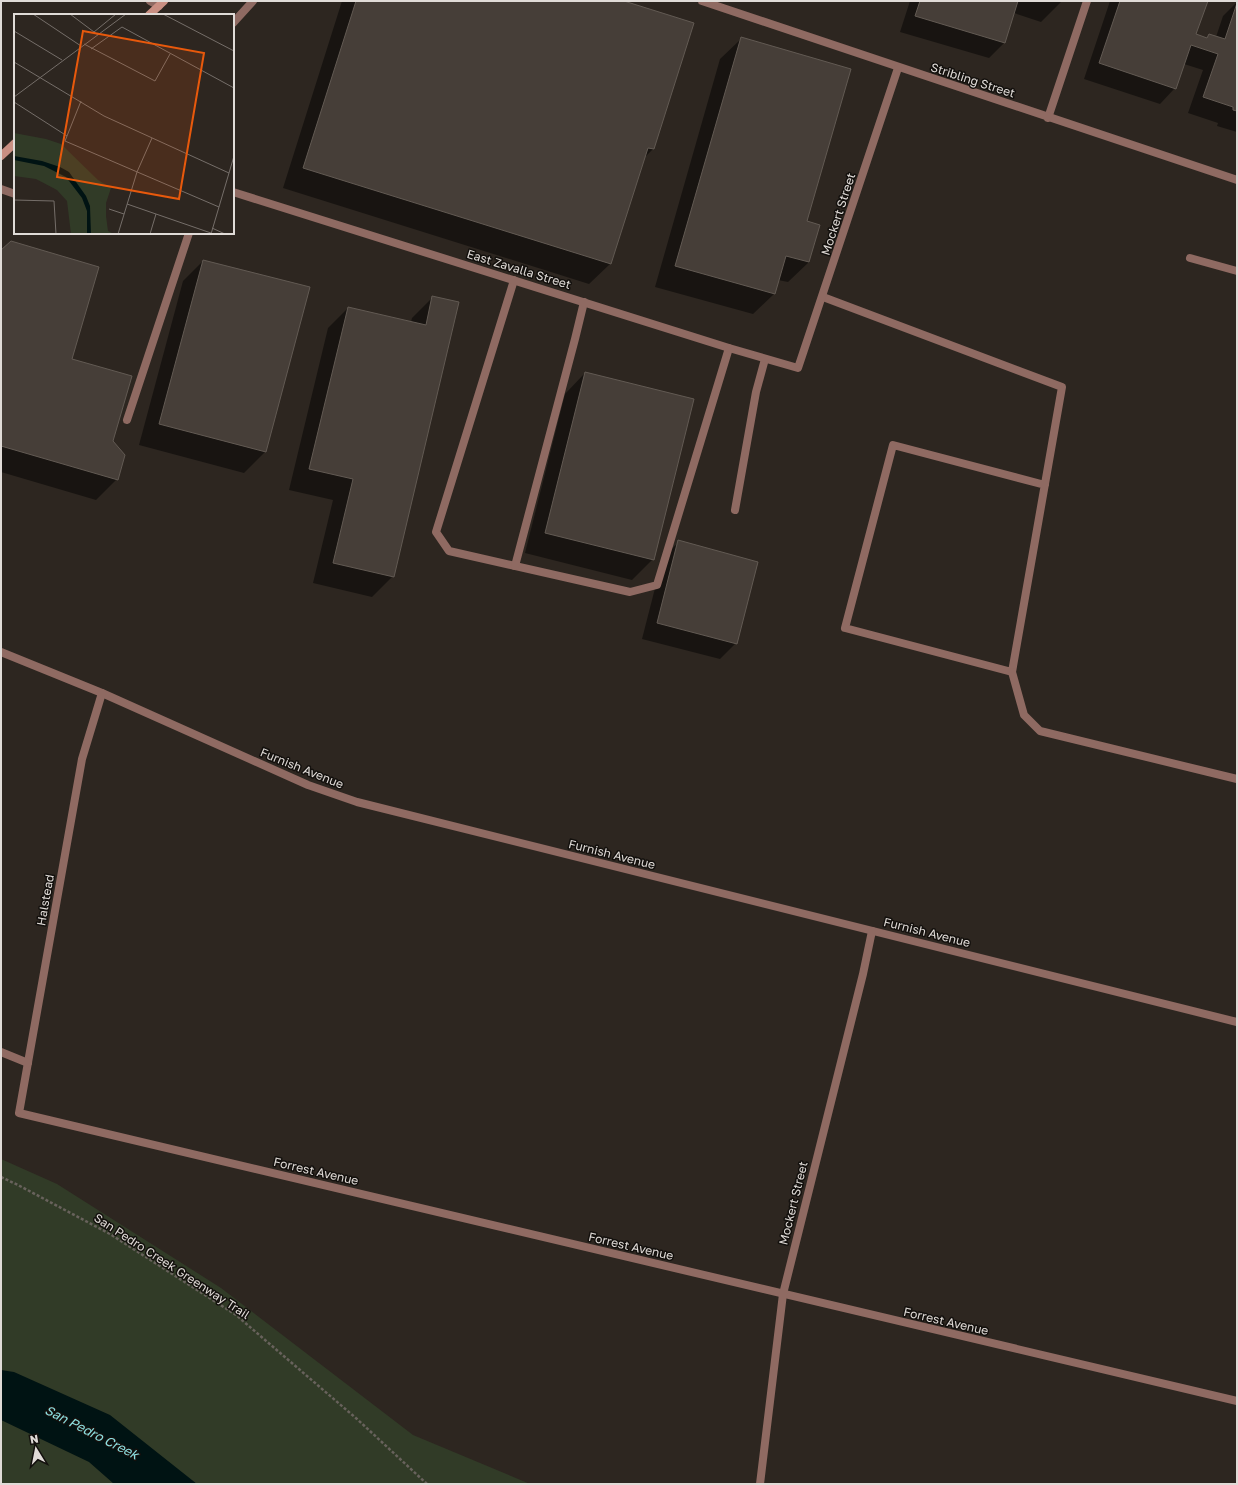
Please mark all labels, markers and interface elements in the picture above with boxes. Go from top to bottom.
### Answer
inset map [14,14,234,234]
street label: Stribling Street [929,59,1017,101]
street label: Mockert Street [818,171,858,257]
street label: East Zavalla Street [465,246,573,292]
street label: Furnish Avenue [258,744,346,792]
street label: Furnish Avenue [567,836,657,872]
street label: Halstead [33,873,57,927]
street label: Furnish Avenue [882,914,972,950]
street label: Forrest Avenue [272,1154,360,1188]
street label: Mockert Street [775,1159,811,1246]
street label: San Pedro Creek Greenway Trail [91,1210,253,1322]
street label: Forrest Avenue [587,1229,675,1263]
street label: Forrest Avenue [902,1304,990,1338]
water label: San Pedro Creek [42,1401,143,1463]
north arrow [16,1429,56,1469]
text: N [29,1432,39,1446]

